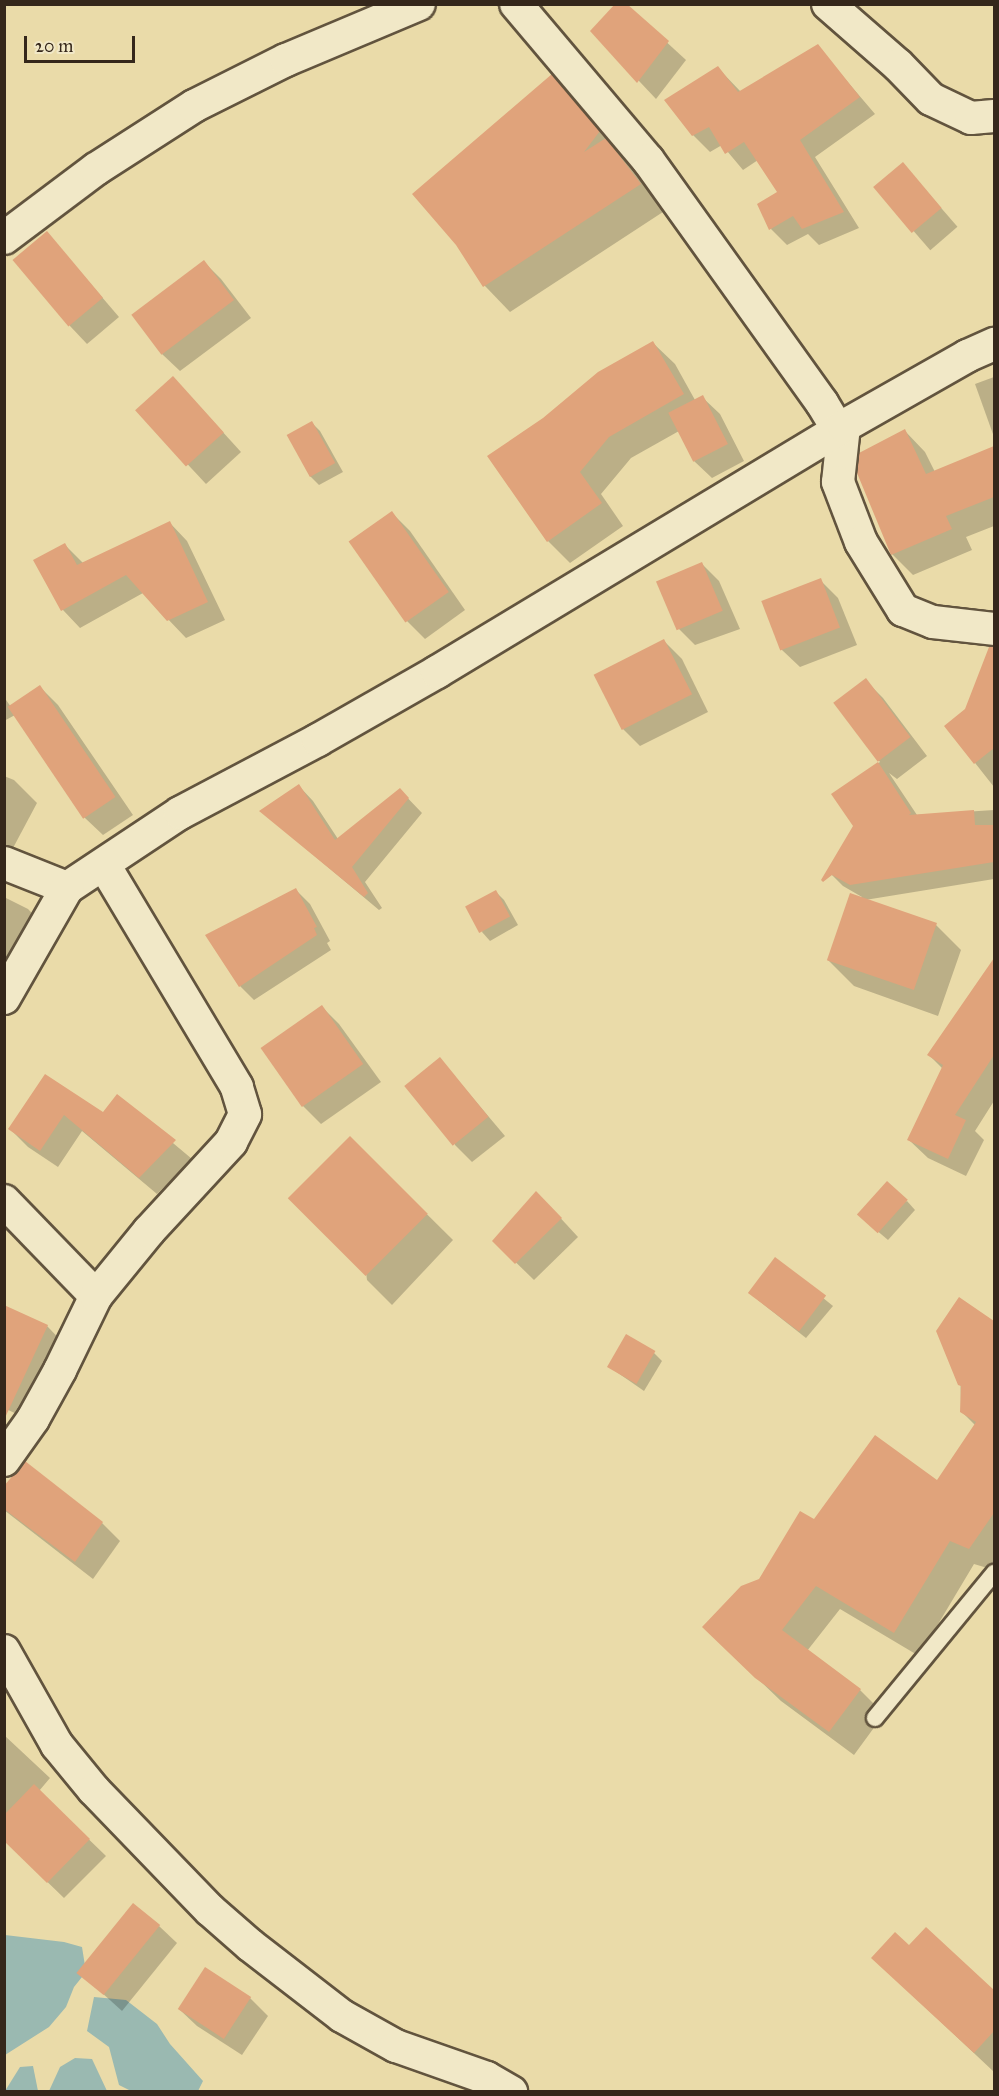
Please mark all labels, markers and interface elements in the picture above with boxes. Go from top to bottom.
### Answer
scale bar [27,24,138,62]
text: 20 m [35,35,73,57]

